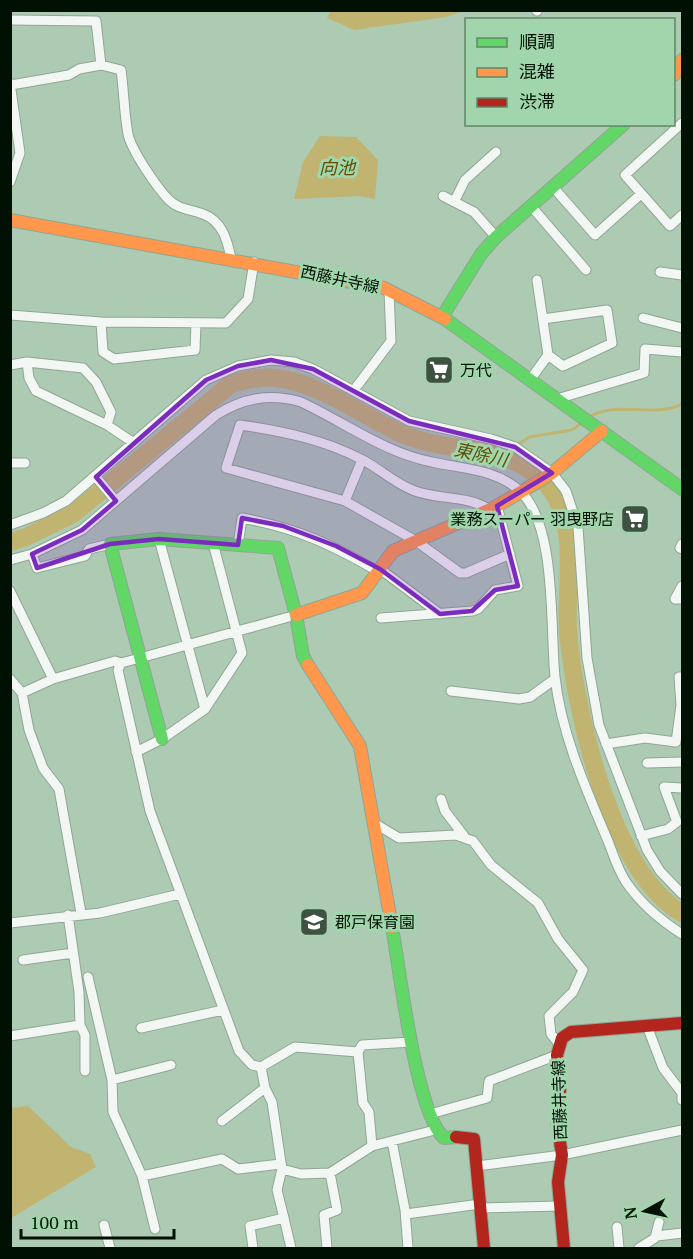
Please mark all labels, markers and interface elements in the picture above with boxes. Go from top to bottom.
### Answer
legend [465,18,675,126]
text: 順調 [519,29,555,53]
text: 混雑 [519,59,555,83]
text: 渋滞 [519,89,555,113]
water label: 向池 [319,155,357,179]
street label: 西藤井寺線 [299,260,381,298]
supermarket icon: 万代 [423,354,455,386]
place label: 万代 [460,359,492,381]
water label: 東除川 [452,437,512,472]
supermarket icon: 業務スーパー 羽曳野店 [619,503,651,535]
place label: 業務スーパー 羽曳野店 [450,508,614,530]
school or university icon: 郡戸保育園 [298,906,330,938]
place label: 郡戸保育園 [335,911,415,933]
street label: 西藤井寺線 [547,1060,571,1140]
north arrow [615,1181,675,1241]
scale bar [21,1202,174,1240]
text: N [618,1206,642,1221]
text: 100 m [30,1210,79,1234]

